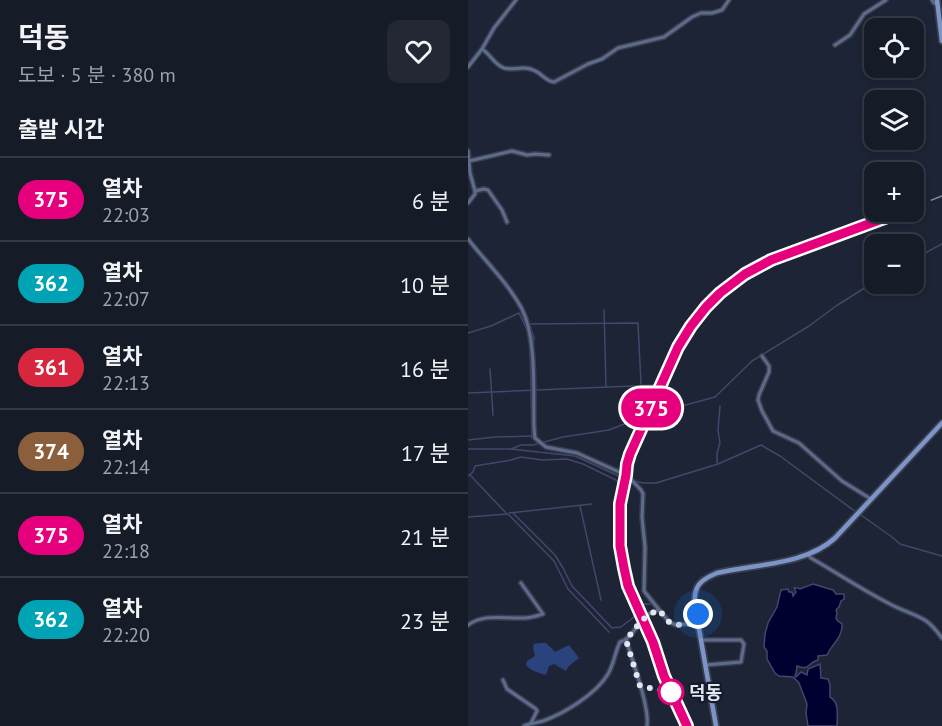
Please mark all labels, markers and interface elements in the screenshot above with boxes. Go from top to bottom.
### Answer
text: 덕동 [18,18,70,55]
map controls [864,18,924,294]
button: locate [864,18,924,78]
button: heart [387,20,450,83]
text: 도보 · 5 분 · 380 m [18,62,176,88]
button: layers [864,90,924,150]
text: 출발 시간 [18,115,105,143]
button: + [864,162,924,222]
text: 열차 [102,174,142,202]
text: 375 [33,186,69,213]
text: 6 분 [412,187,450,215]
text: 22:03 [102,202,150,228]
button: − [864,234,924,294]
text: 열차 [102,258,142,286]
text: 362 [33,270,69,297]
text: 10 분 [400,271,450,299]
text: 22:07 [102,286,150,312]
text: 열차 [102,342,142,370]
text: 361 [33,354,69,381]
text: 16 분 [400,355,450,383]
text: 22:13 [102,370,150,396]
line badge: 375 [616,388,686,428]
text: 375 [633,395,669,422]
text: 열차 [102,426,142,454]
text: 374 [33,438,69,465]
text: 17 분 [401,439,450,467]
text: 22:14 [102,454,150,480]
text: 열차 [102,510,142,538]
text: 375 [33,522,69,549]
text: 21 분 [400,523,450,551]
text: 22:18 [102,538,150,564]
text: 열차 [102,594,142,622]
your location [683,599,713,629]
text: 362 [33,606,69,633]
text: 23 분 [400,607,450,635]
text: 22:20 [102,622,150,648]
marker: 덕동 [658,679,684,705]
place label: 덕동 [689,681,722,704]

